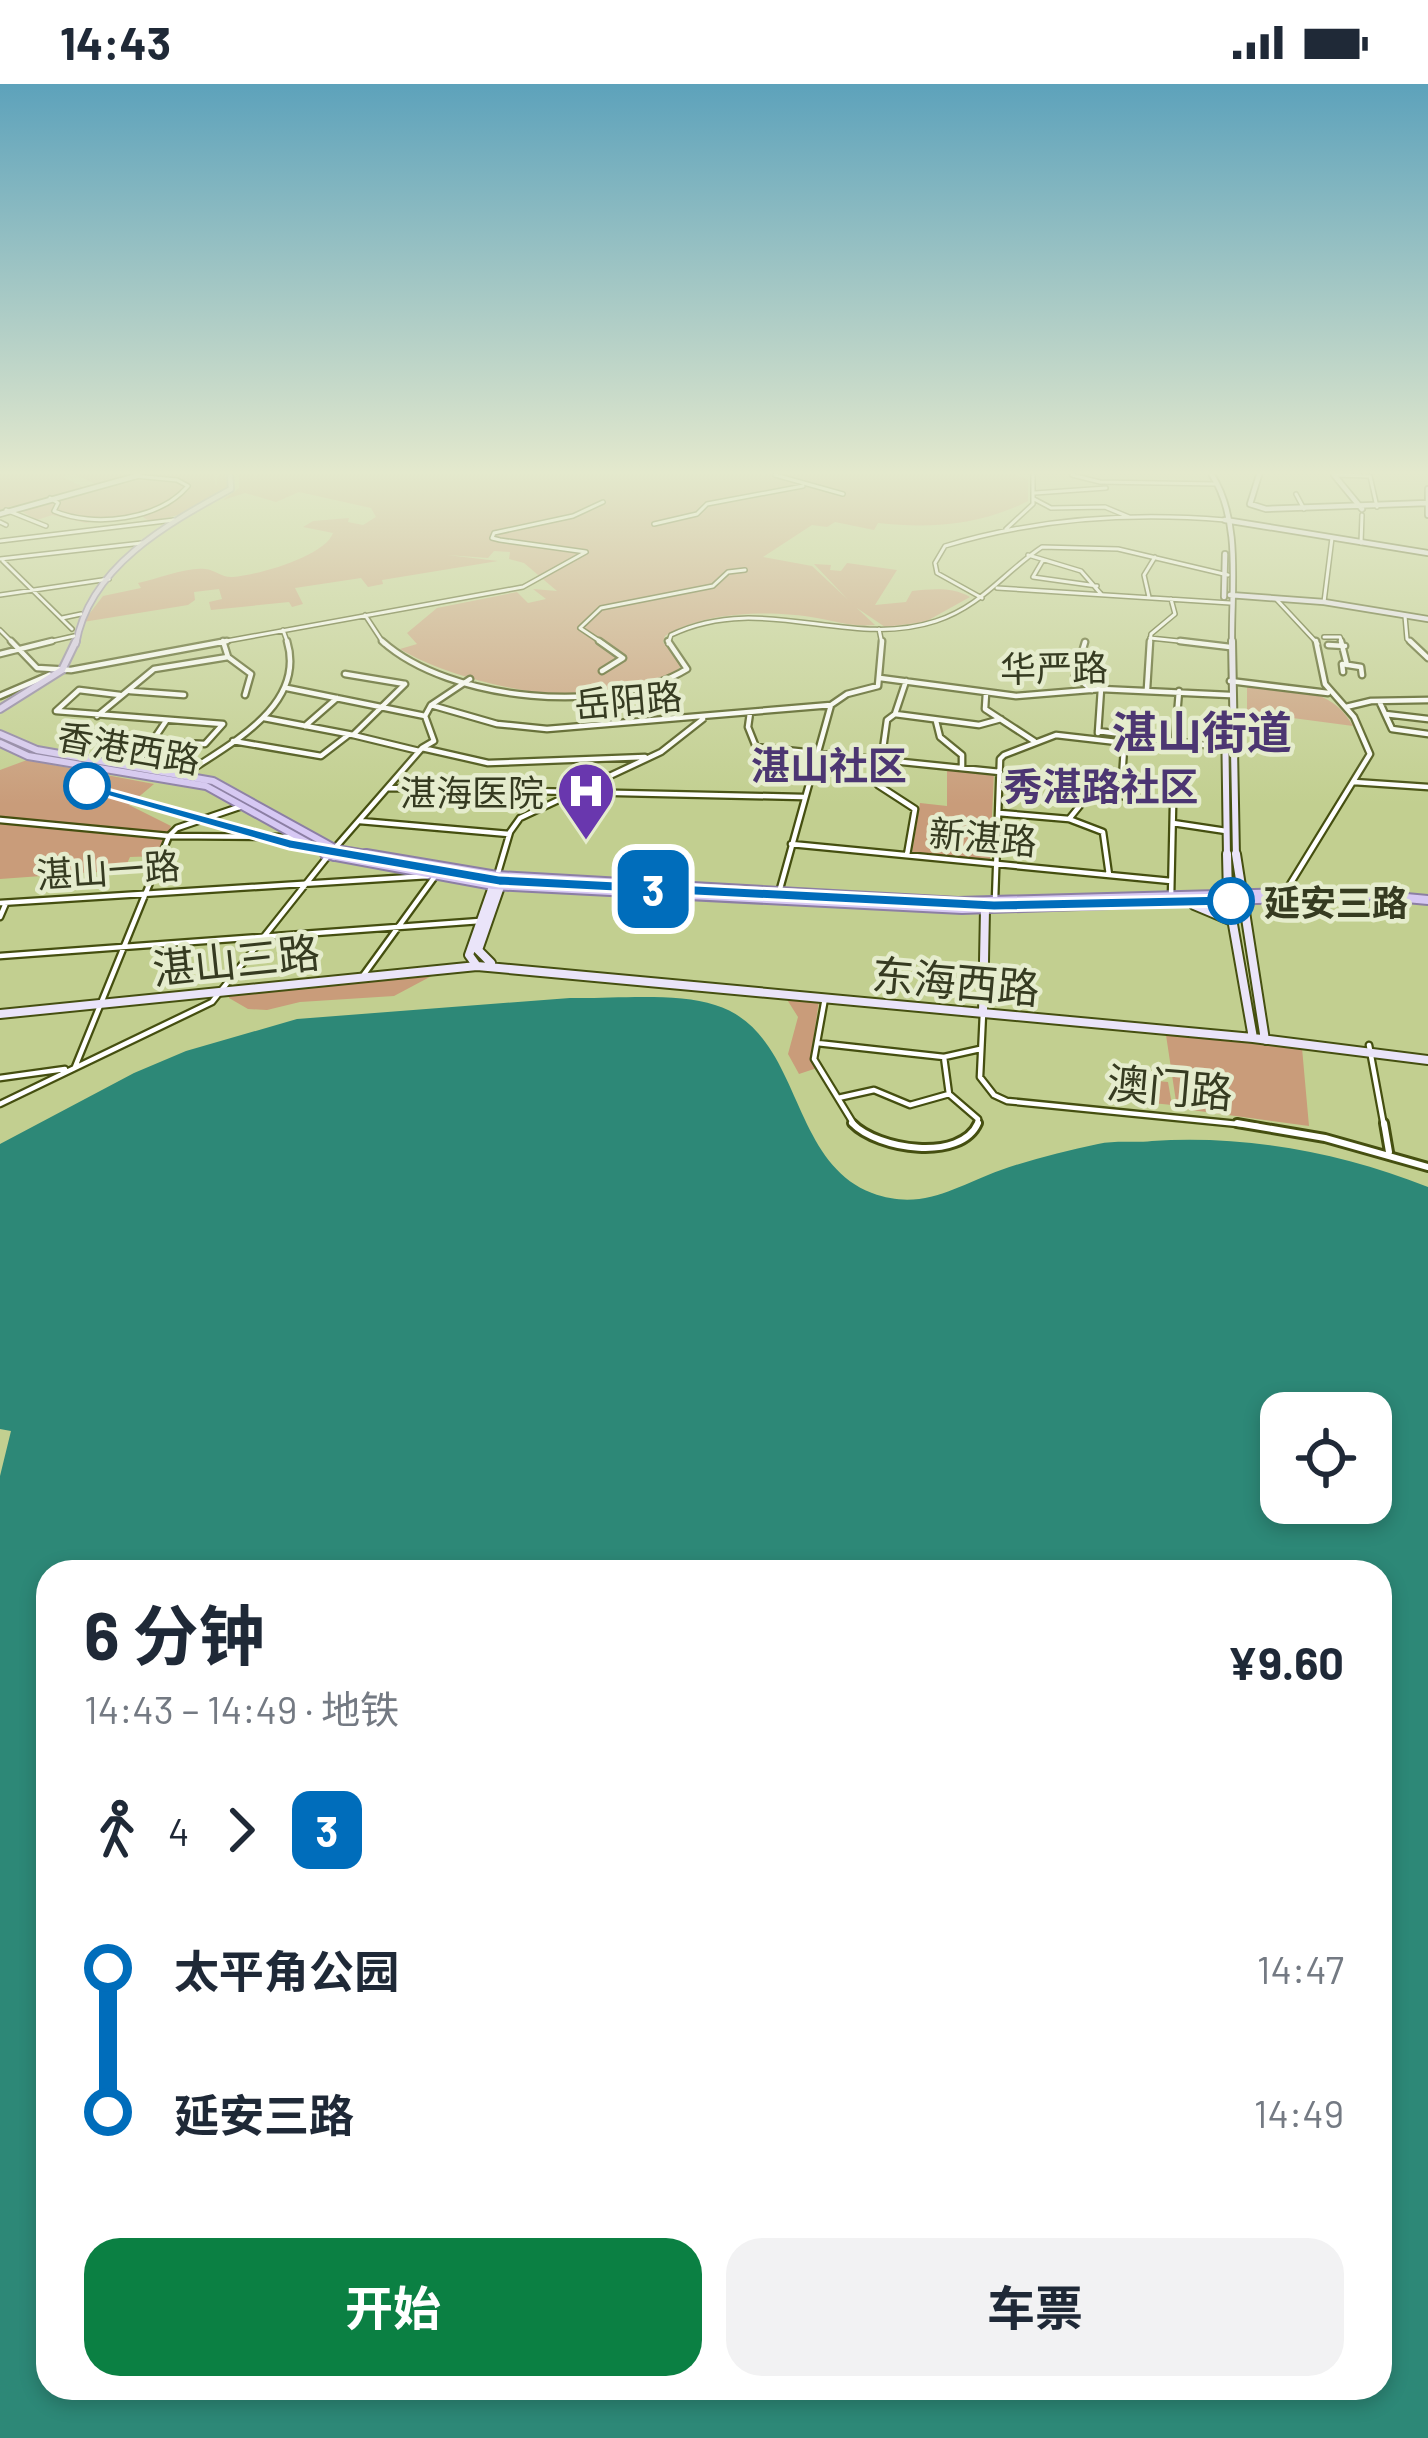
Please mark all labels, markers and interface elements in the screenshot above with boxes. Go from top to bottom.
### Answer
text: 14:43 [60,15,171,69]
street label: 华严路 [1000,645,1108,689]
street label: 岳阳路 [572,673,684,725]
district label: 湛山街道 [1112,704,1292,758]
street label: 香港西路 [54,713,204,781]
district label: 湛山社区 [751,741,907,788]
hospital icon: 湛海医院 [555,760,617,842]
district label: 秀湛路社区 [1003,762,1199,809]
unlabelled marker [65,764,109,808]
place label: 湛海医院 [400,770,544,813]
street label: 新湛路 [927,810,1039,862]
street label: 湛山一路 [35,843,181,895]
line badge: 3 [614,850,692,928]
text: 3 [642,864,664,914]
marker: 延安三路 [1209,879,1253,923]
place label: 延安三路 [1264,880,1408,923]
street label: 湛山三路 [150,925,322,993]
street label: 东海西路 [870,948,1042,1012]
street label: 澳门路 [1105,1056,1235,1116]
map controls [1260,1392,1392,1524]
button: locate [1260,1392,1392,1524]
text: 6 分钟 [84,1594,265,1673]
text: ¥9.60 [1227,1635,1344,1689]
text: 14:43 – 14:49 · 地铁 [84,1685,399,1732]
icon: walk [84,1797,150,1863]
icon: forward [208,1797,274,1863]
text: 3 [316,1805,338,1855]
text: 4 [168,1807,190,1854]
text: 太平角公园 [174,1943,399,1997]
text: 14:47 [1257,1945,1344,1992]
text: 延安三路 [174,2087,354,2141]
text: 14:49 [1254,2089,1344,2136]
button: 开始 [84,2238,702,2376]
button: 车票 [726,2238,1344,2376]

